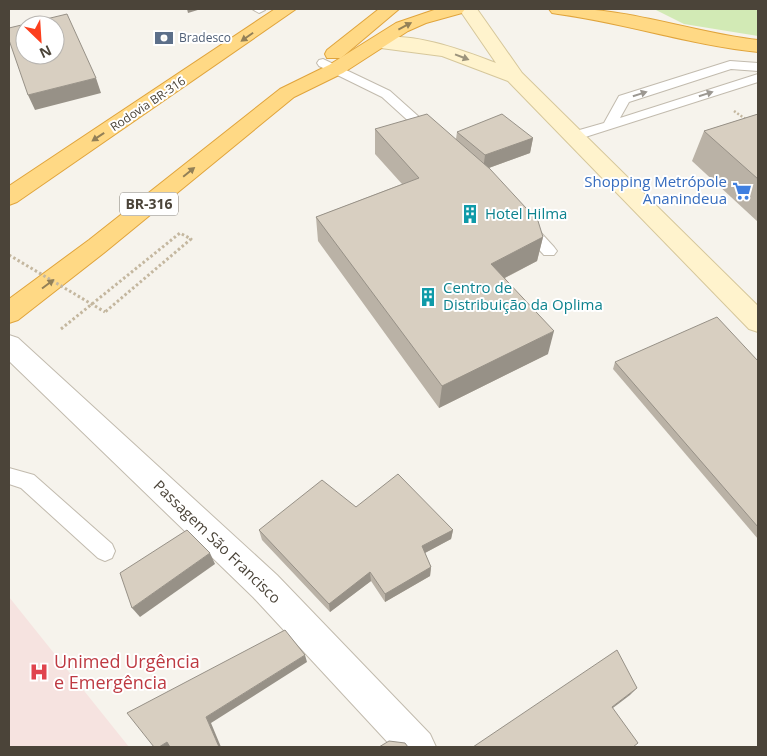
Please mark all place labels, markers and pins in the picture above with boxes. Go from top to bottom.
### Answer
bank icon: Bradesco [153,27,175,49]
place label: Bradesco [179,29,231,46]
place label: Shopping Metrópole Ananindeua [584,171,727,208]
supermarket icon: Shopping Metrópole Ananindeua [731,180,753,202]
building icon: Hotel Hilma [459,203,481,225]
place label: Hotel Hilma [485,203,567,223]
place label: Centro de Distribuição da Oplima [443,277,603,314]
building icon: Centro de Distribuição da Oplima [417,286,439,308]
place label: Unimed Urgência e Emergência [54,649,200,694]
hospital icon: Unimed Urgência e Emergência [28,661,50,683]

